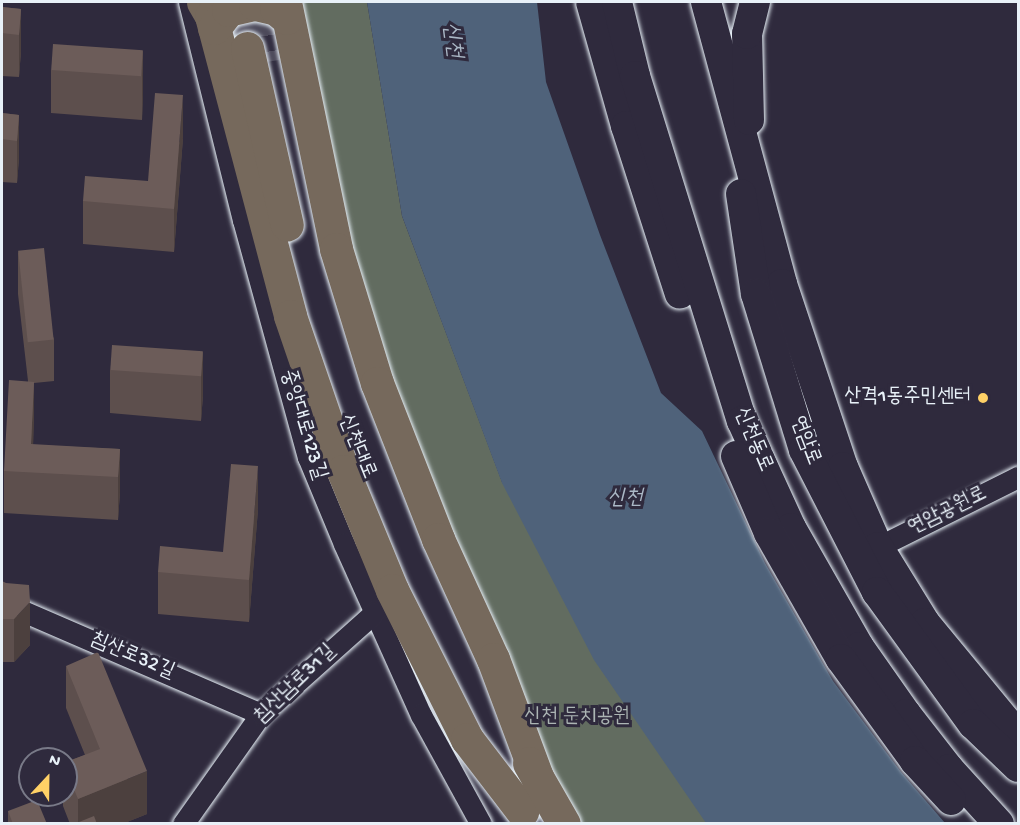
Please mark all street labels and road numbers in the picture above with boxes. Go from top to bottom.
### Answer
street label: 중앙대로123길 [273,367,331,483]
street label: 신천동로 [727,404,777,476]
street label: 신천대로 [332,411,380,483]
street label: 연암로 [783,413,825,469]
street label: 연암공원로 [905,482,991,542]
street label: 침산로32길 [86,628,178,686]
street label: 침산남로31길 [250,640,342,730]

